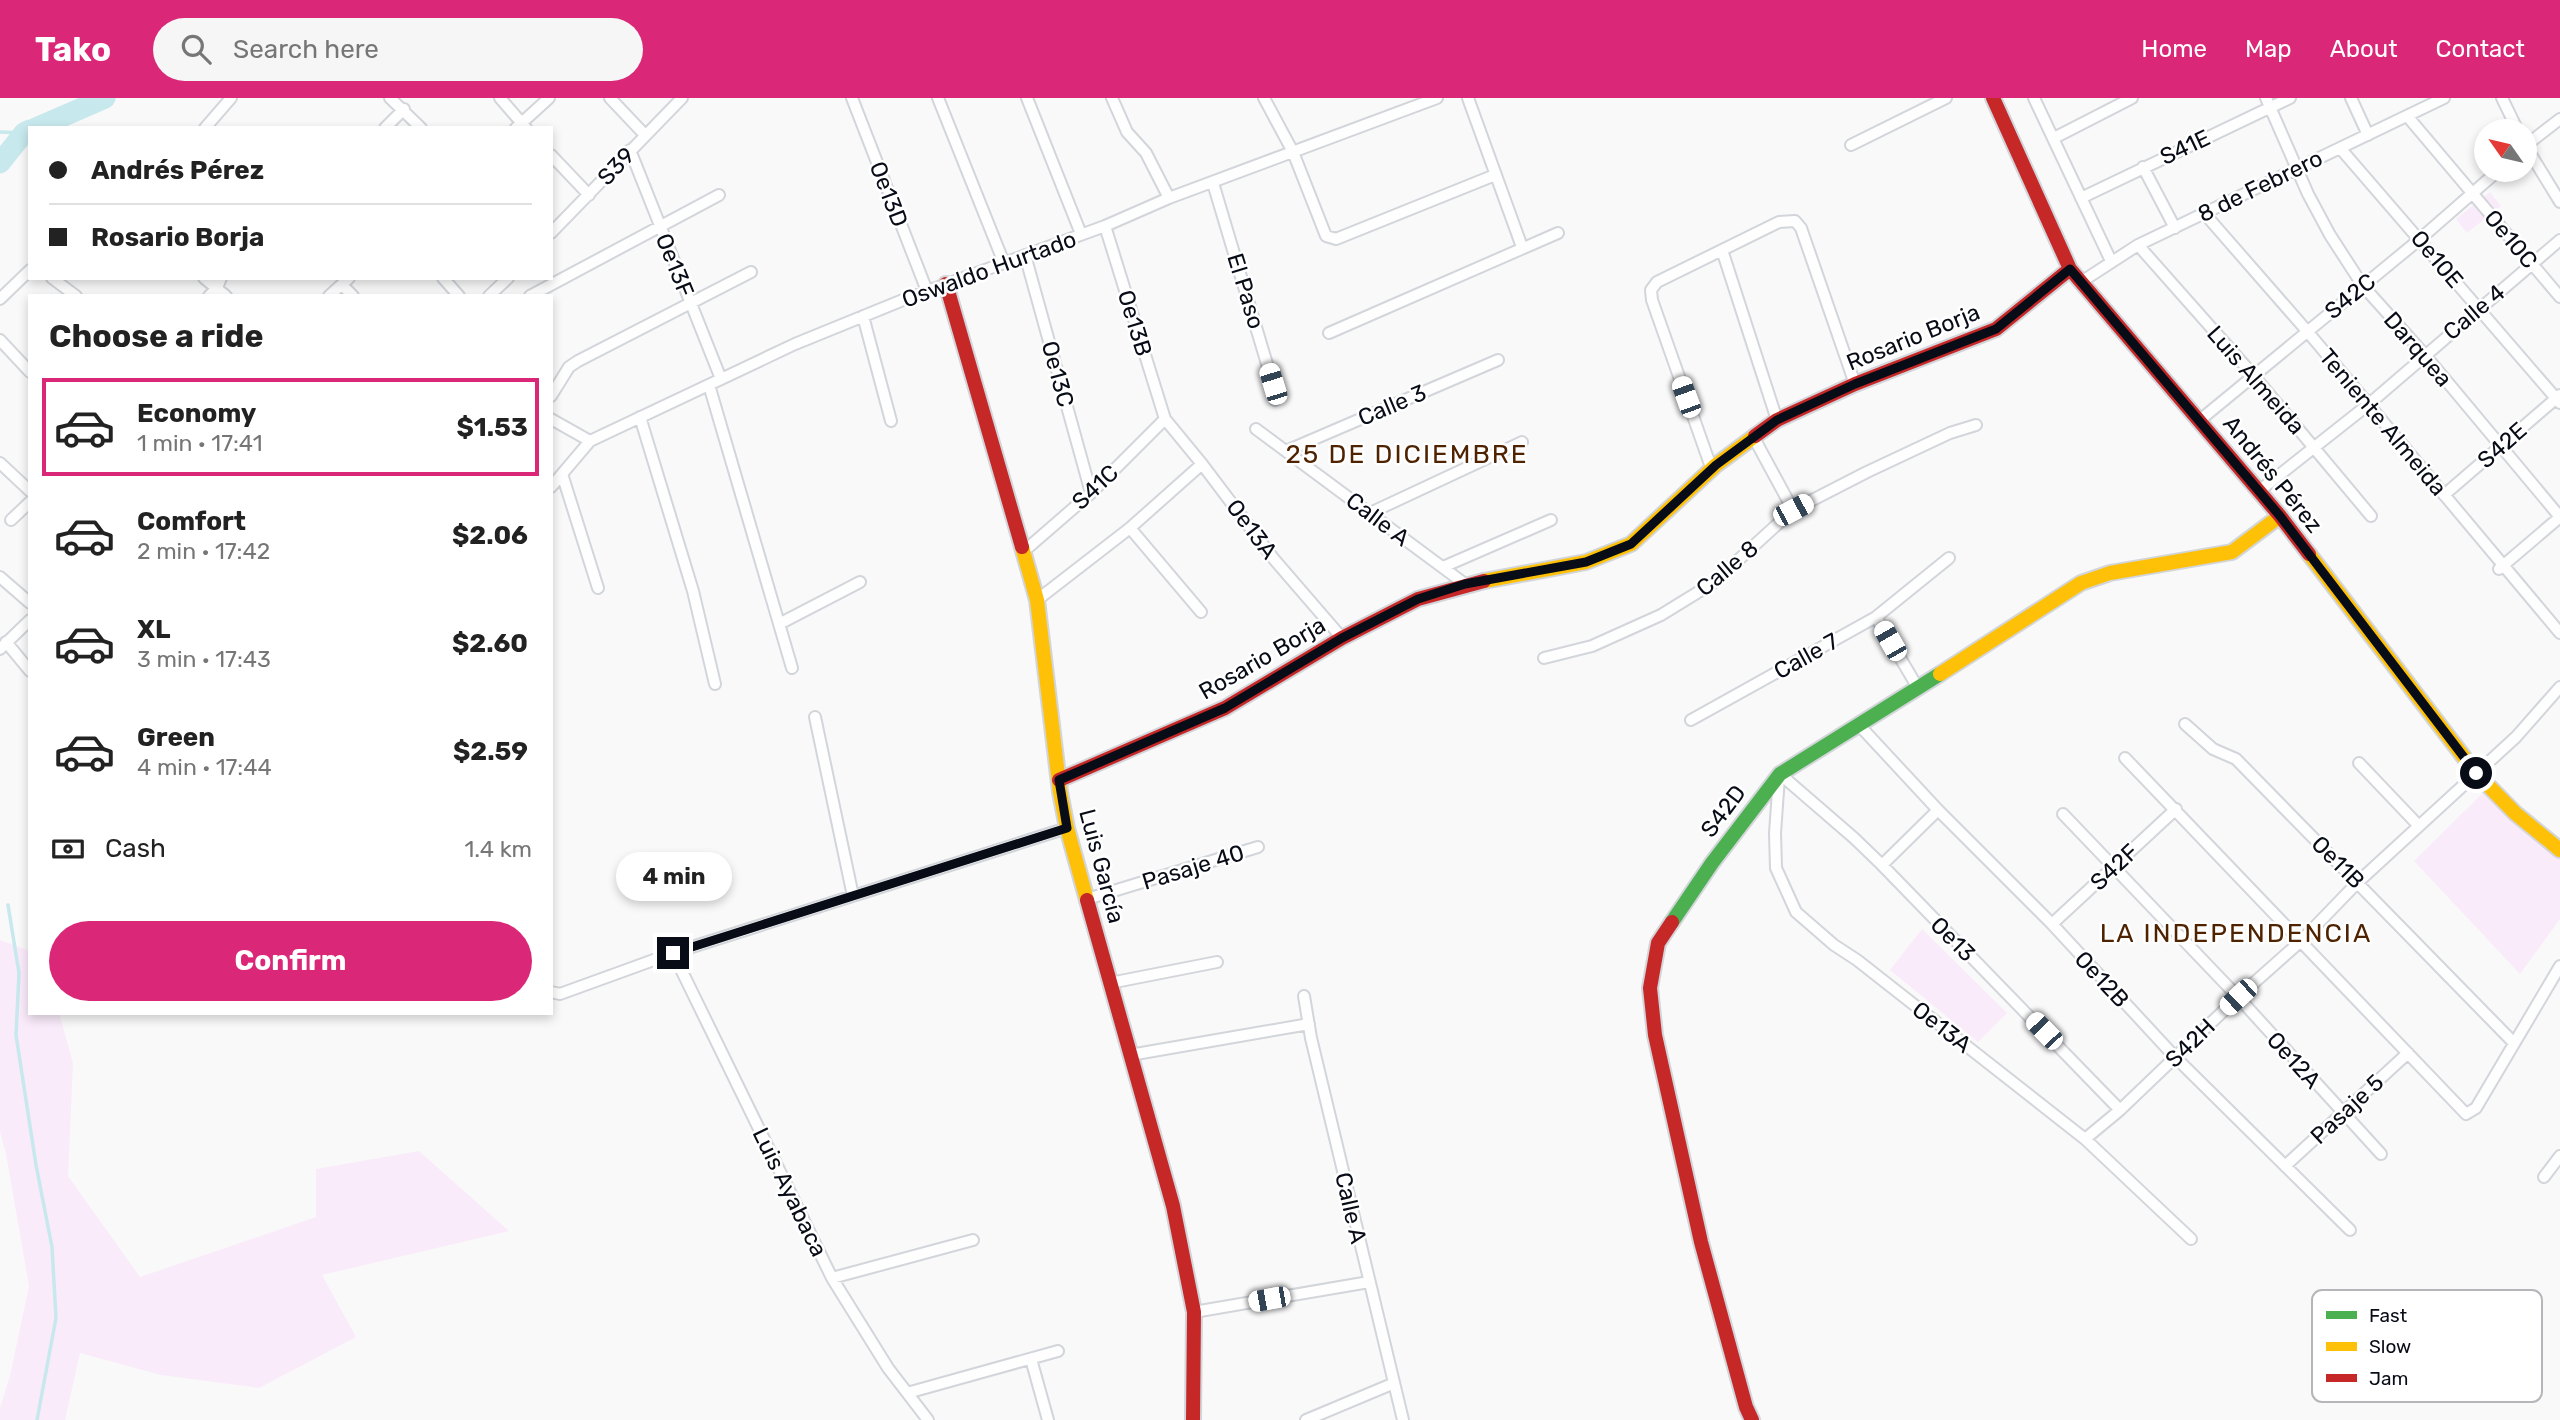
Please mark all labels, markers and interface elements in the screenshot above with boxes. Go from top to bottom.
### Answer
search box [153,18,643,81]
text: Tako [35,30,111,69]
icon: search [177,30,215,68]
text: Search here [233,34,379,65]
text: Home [2141,35,2207,63]
text: Map [2245,35,2292,63]
text: About [2330,35,2398,63]
text: Contact [2436,35,2525,63]
north arrow [2474,119,2538,182]
map controls [2474,119,2537,182]
street label: S41E [2156,123,2214,171]
street label: S39 [592,141,640,191]
street label: 8 de Febrero [2193,144,2327,228]
text: Andrés Pérez [91,155,264,186]
street label: Oe13D [864,157,914,231]
street label: Oe10C [2478,204,2544,274]
text: Rosario Borja [91,222,264,253]
street label: Oswaldo Hurtado [898,224,1080,314]
street label: Oe10E [2405,224,2469,294]
street label: Oe13F [650,229,700,301]
street label: El Paso [1221,250,1271,332]
street label: S42C [2319,267,2381,325]
street label: Calle 4 [2437,278,2511,346]
street label: Oe13B [1112,287,1158,359]
street label: Rosario Borja [1842,298,1984,376]
street label: Darquea [2378,306,2458,392]
text: Choose a ride [49,317,263,355]
street label: Luis Almeida [2201,320,2311,440]
street label: Oe13C [1036,338,1080,410]
street label: Teniente Almeida [2313,343,2453,501]
car [1257,361,1290,407]
car [1669,374,1704,420]
street label: Calle 3 [1354,378,1430,432]
icon: car [53,396,116,459]
text: Economy [137,398,256,429]
street label: Andrés Pérez [2217,410,2329,538]
text: $1.53 [456,412,528,443]
street label: S42E [2472,416,2532,474]
text: 1 min · 17:41 [137,429,263,457]
district label: 25 DE DICIEMBRE [1285,439,1529,470]
street label: S41C [1066,459,1124,515]
street label: Calle A [1341,486,1415,552]
car [1770,491,1817,529]
street label: Oe13A [1220,494,1284,564]
icon: car [53,504,116,567]
text: Comfort [137,506,246,537]
text: $2.06 [452,520,528,551]
street label: Calle 8 [1690,534,1764,602]
text: 2 min · 17:42 [137,537,270,565]
street label: Rosario Borja [1194,610,1330,706]
icon: car [53,612,116,675]
text: XL [137,614,170,645]
car [1871,618,1910,664]
street label: Calle 7 [1769,627,1843,685]
text: $2.60 [452,628,528,659]
text: 3 min · 17:43 [137,645,271,673]
icon: car [53,720,116,783]
text: Green [137,722,215,753]
text: $2.59 [453,736,528,767]
text: 4 min · 17:44 [137,753,272,781]
route start [2460,757,2492,789]
street label: S42D [1694,779,1752,843]
street label: Luis García [1073,806,1131,926]
icon: cash [49,830,87,868]
street label: Oe11B [2306,830,2370,894]
text: Cash [105,833,166,864]
text: 1.4 km [464,835,532,863]
street label: Pasaje 40 [1139,838,1247,896]
street label: S42F [2084,838,2144,896]
callout: 4 min [615,852,731,900]
text: 4 min [642,862,706,890]
street label: Oe13 [1925,911,1981,967]
district label: LA INDEPENDENCIA [2100,918,2372,949]
button: Confirm [49,921,532,1001]
route end [657,937,689,969]
street label: Oe12B [2069,945,2135,1013]
car [2216,975,2261,1019]
street label: Oe13A [1907,995,1977,1059]
car [2022,1009,2067,1053]
street label: S42H [2159,1013,2221,1073]
street label: Oe12A [2261,1026,2327,1094]
street label: Pasaje 5 [2305,1068,2389,1150]
street label: Luis Ayabaca [747,1123,833,1261]
street label: Calle A [1329,1170,1373,1246]
car [1247,1285,1292,1313]
legend [2312,1290,2542,1402]
text: Fast [2369,1304,2408,1327]
text: Slow [2369,1335,2411,1358]
text: Jam [2369,1367,2408,1390]

